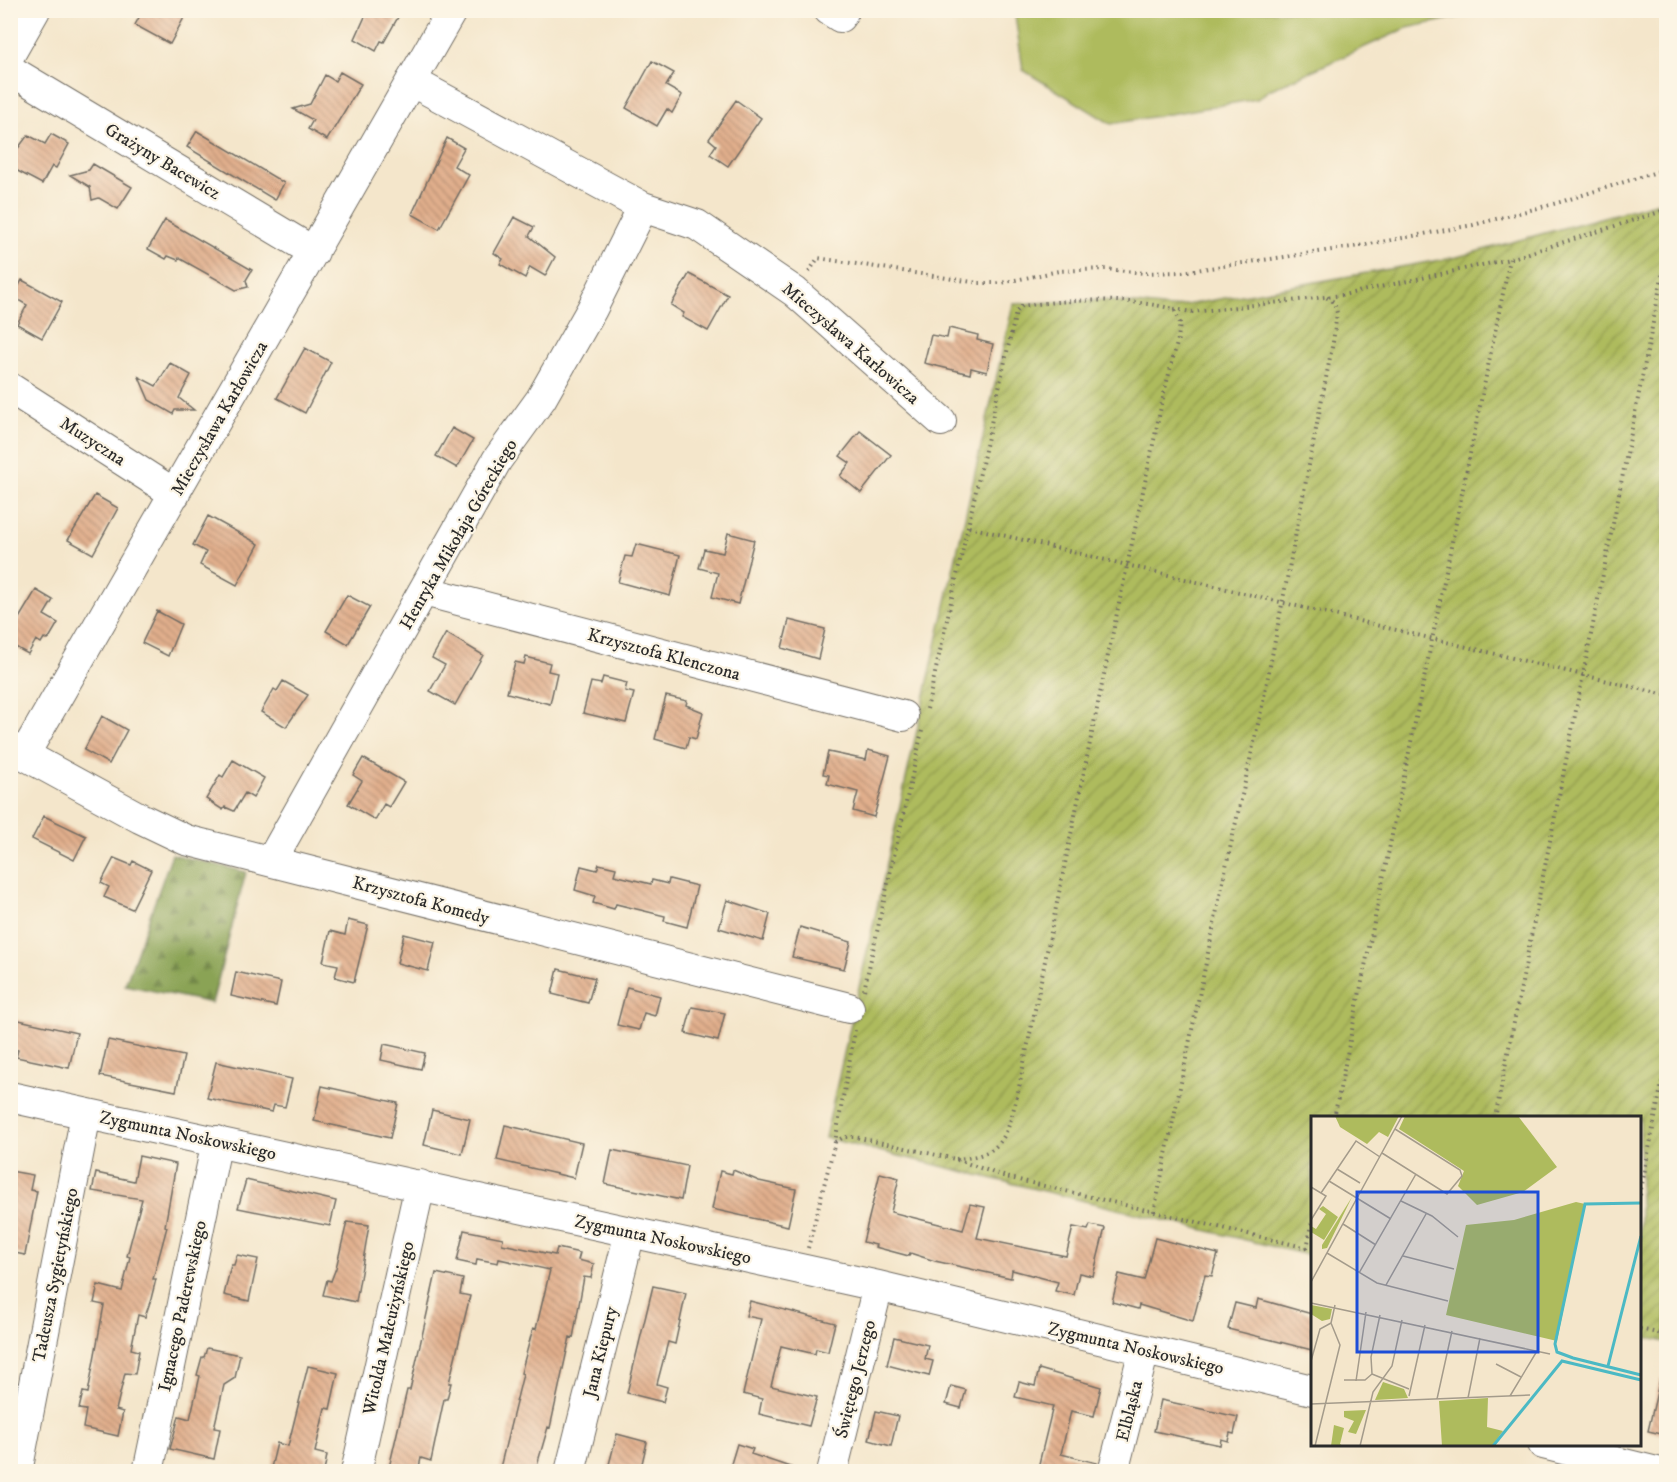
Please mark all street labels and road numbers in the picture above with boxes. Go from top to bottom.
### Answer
street label: Grażyny Bacewicz [101,119,224,205]
street label: Mieczysława Karłowicza [777,278,924,410]
street label: Mieczysława Karłowicza [167,337,273,500]
street label: Muzyczna [56,413,130,471]
street label: Henryka Mikołaja Góreckiego [395,435,523,634]
street label: Krzysztofa Klenczona [585,624,743,686]
street label: Krzysztofa Komedy [350,872,492,930]
street label: Zygmunta Noskowskiego [98,1107,278,1165]
street label: Tadeusza Sygietyńskiego [28,1186,84,1364]
street label: Zygmunta Noskowskiego [573,1211,753,1269]
street label: Ignacego Paderewskiego [154,1218,212,1394]
street label: Witolda Małcużyńskiego [358,1239,420,1418]
street label: Jana Kiepury [579,1304,623,1402]
street label: Świętego Jerzego [830,1317,881,1441]
street label: Zygmunta Noskowskiego [1046,1318,1226,1380]
street label: Elbląska [1112,1378,1148,1444]

